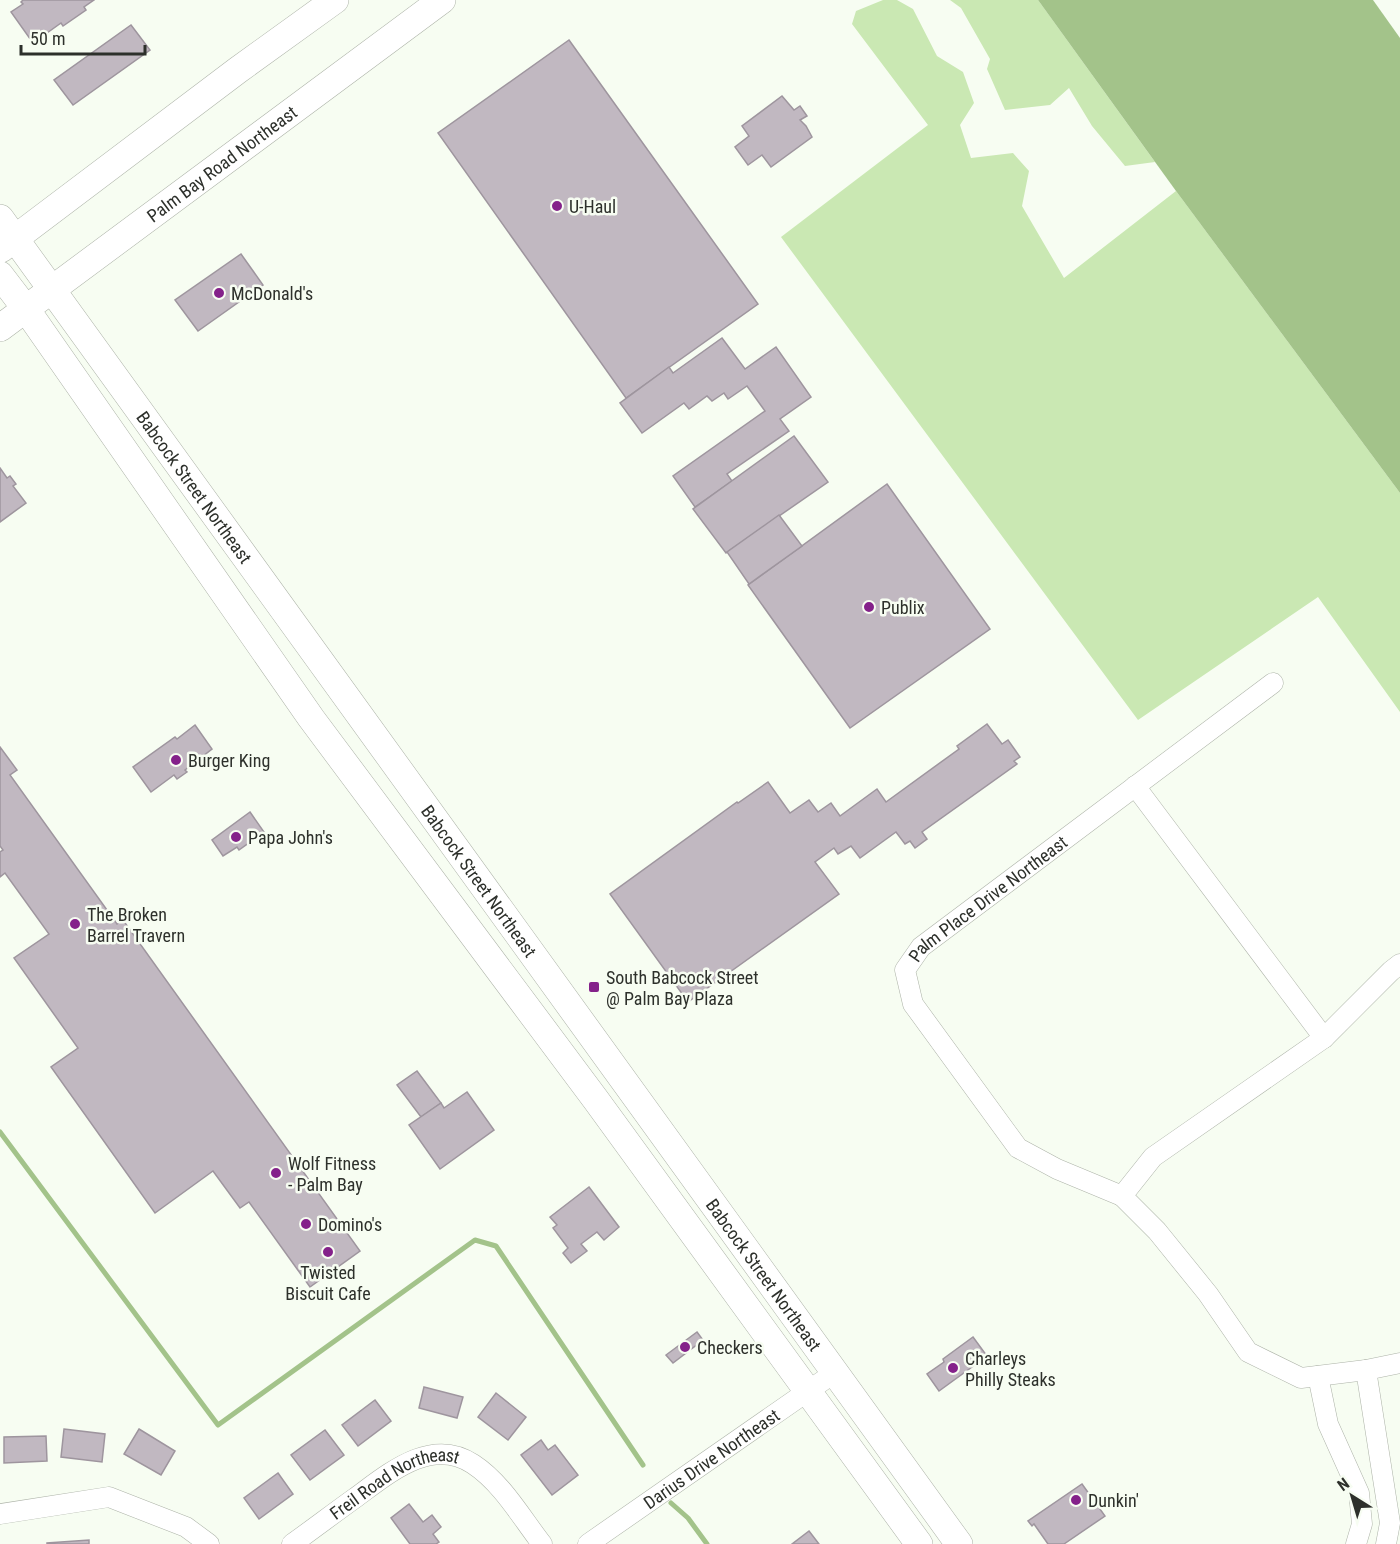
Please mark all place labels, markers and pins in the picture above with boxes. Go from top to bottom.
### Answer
place label: U-Haul [569,196,616,217]
marker: U-Haul [550,199,564,213]
place label: McDonald's [231,283,313,304]
marker: McDonald's [212,286,226,300]
place label: Publix [881,597,925,618]
marker: Publix [862,600,876,614]
place label: Burger King [188,750,270,771]
marker: Burger King [169,753,183,767]
place label: Papa John's [248,827,333,848]
marker: Papa John's [229,830,243,844]
place label: The Broken Barrel Travern [87,904,185,946]
marker: The Broken Barrel Travern [68,917,82,931]
place label: South Babcock Street @ Palm Bay Plaza [606,967,759,1009]
marker: South Babcock Street @ Palm Bay Plaza [587,980,601,994]
place label: Wolf Fitness - Palm Bay [288,1153,376,1195]
marker: Wolf Fitness - Palm Bay [269,1166,283,1180]
place label: Domino's [318,1214,382,1235]
marker: Domino's [299,1217,313,1231]
marker: Twisted Biscuit Cafe [321,1245,335,1259]
place label: Twisted Biscuit Cafe [285,1262,371,1304]
place label: Checkers [697,1337,763,1358]
marker: Checkers [678,1340,692,1354]
place label: Charleys Philly Steaks [965,1348,1056,1390]
marker: Charleys Philly Steaks [946,1361,960,1375]
place label: Dunkin' [1088,1490,1139,1511]
marker: Dunkin' [1069,1493,1083,1507]

